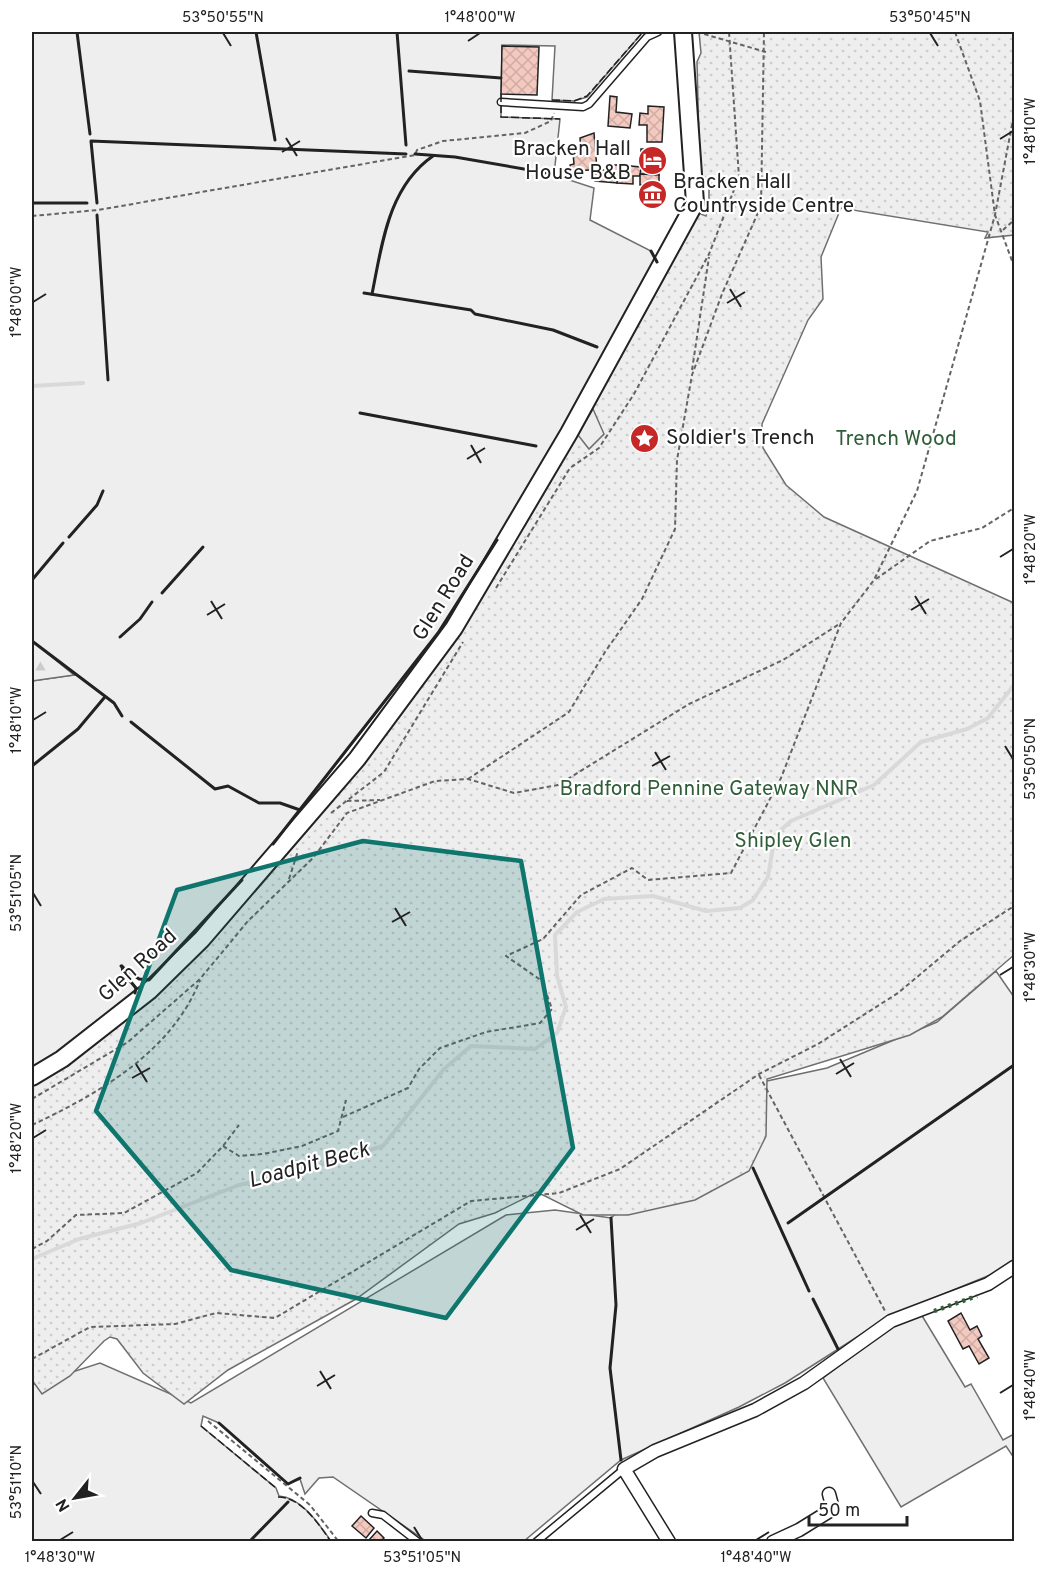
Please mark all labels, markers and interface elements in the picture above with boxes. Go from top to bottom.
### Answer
text: 53°50'55"N [182,9,264,28]
text: 1°48'00"W [444,9,516,28]
text: 53°50'45"N [889,9,971,28]
text: 1°48'10"W [1022,97,1041,165]
place label: Bracken Hall House B&B [513,136,631,187]
hotel icon: Bracken Hall House B&B [636,145,668,177]
place label: Bracken Hall Countryside Centre [673,169,854,220]
museum icon: Bracken Hall Countryside Centre [636,178,668,210]
text: 1°48'00"W [8,266,27,338]
place icon: Soldier's Trench [629,422,661,454]
place label: Soldier's Trench [666,425,815,452]
park label: Trench Wood [835,426,957,453]
text: 1°48'20"W [1022,514,1041,584]
street label: Glen Road [407,550,481,646]
text: 1°48'10"W [8,686,27,754]
text: 53°50'50"N [1022,718,1041,800]
park label: Bradford Pennine Gateway NNR [560,776,858,803]
park label: Shipley Glen [734,828,852,855]
text: 53°51'05"N [8,854,27,932]
street label: Glen Road [93,924,183,1008]
text: 1°48'30"W [1022,932,1041,1002]
text: 1°48'20"W [8,1103,27,1173]
water label: Loadpit Beck [245,1137,373,1195]
text: 1°48'40"W [1022,1349,1041,1421]
text: 53°51'10"N [8,1445,27,1519]
north arrow [45,1468,105,1528]
scale bar [809,1489,906,1527]
text: N [52,1495,75,1515]
text: 50 m [818,1500,860,1523]
text: 1°48'30"W [25,1549,95,1568]
text: 53°51'05"N [383,1549,461,1568]
text: 1°48'40"W [720,1549,792,1568]

